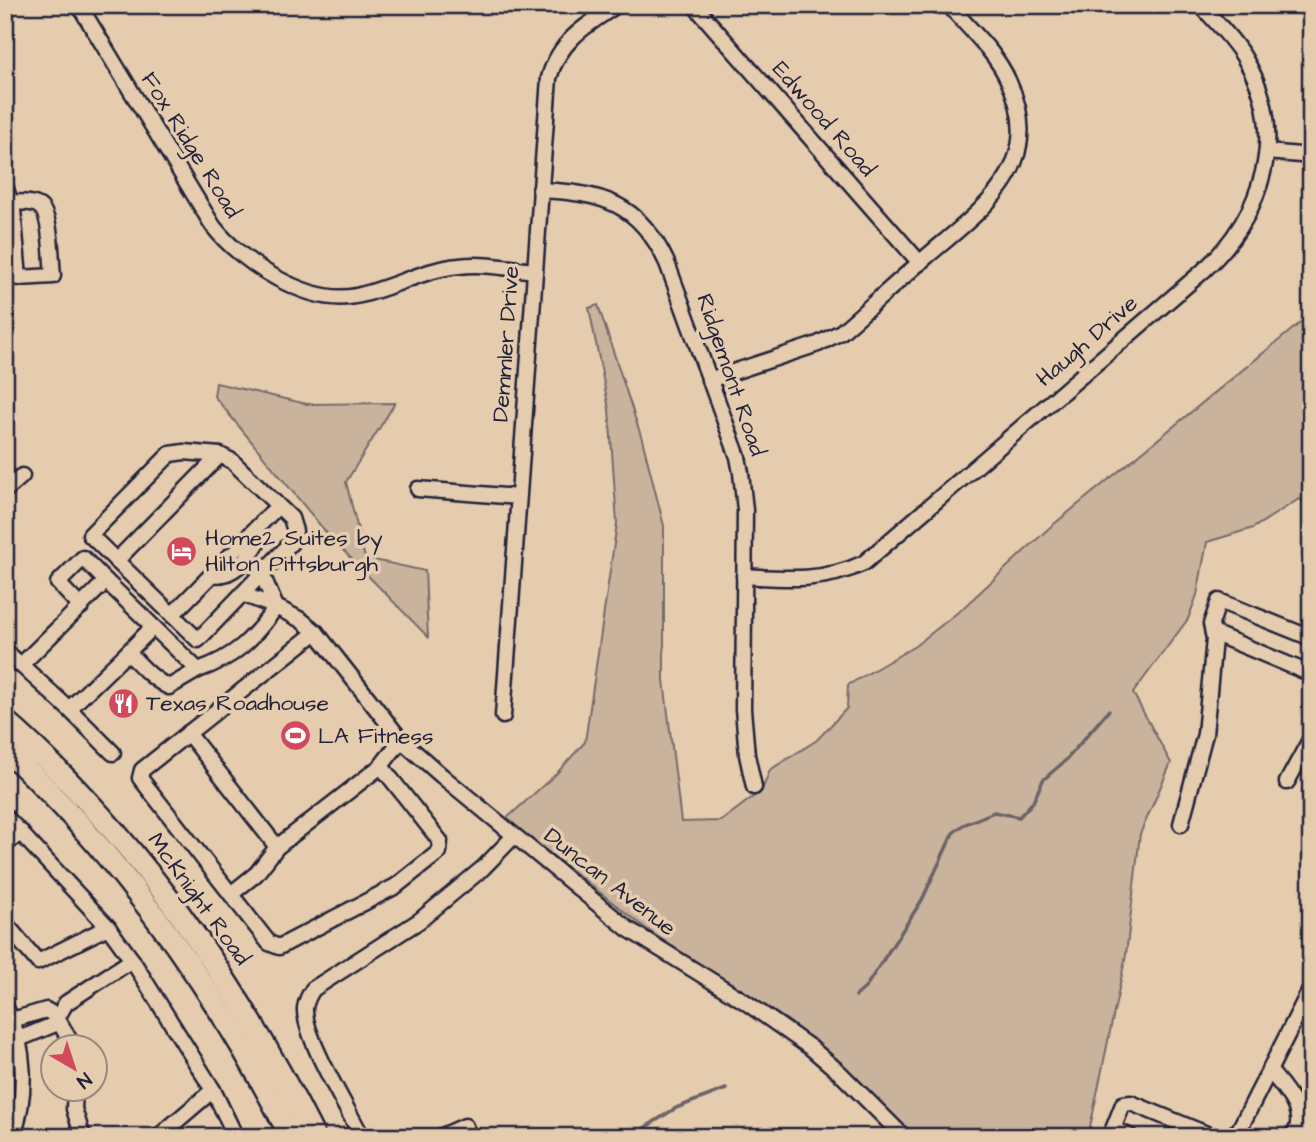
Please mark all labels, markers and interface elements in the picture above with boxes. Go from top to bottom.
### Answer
street label: Edwood Road [765,54,883,184]
street label: Fox Ridge Road [132,66,249,225]
street label: Demmler Drive [485,265,527,423]
street label: Haugh Drive [1029,288,1145,395]
street label: Ridgemont Road [687,290,774,461]
place label: Home2 Suites by Hilton Pittsburgh [205,522,383,581]
hotel icon: Home2 Suites by Hilton Pittsburgh [165,534,199,568]
restaurant icon: Texas Roadhouse [106,686,140,720]
place label: Texas Roadhouse [146,687,329,719]
sports icon: LA Fitness [278,719,312,753]
place label: LA Fitness [318,720,434,752]
street label: Duncan Avenue [537,820,683,944]
street label: McKnight Road [139,826,258,973]
north arrow [38,1034,108,1104]
text: N [71,1066,97,1094]

